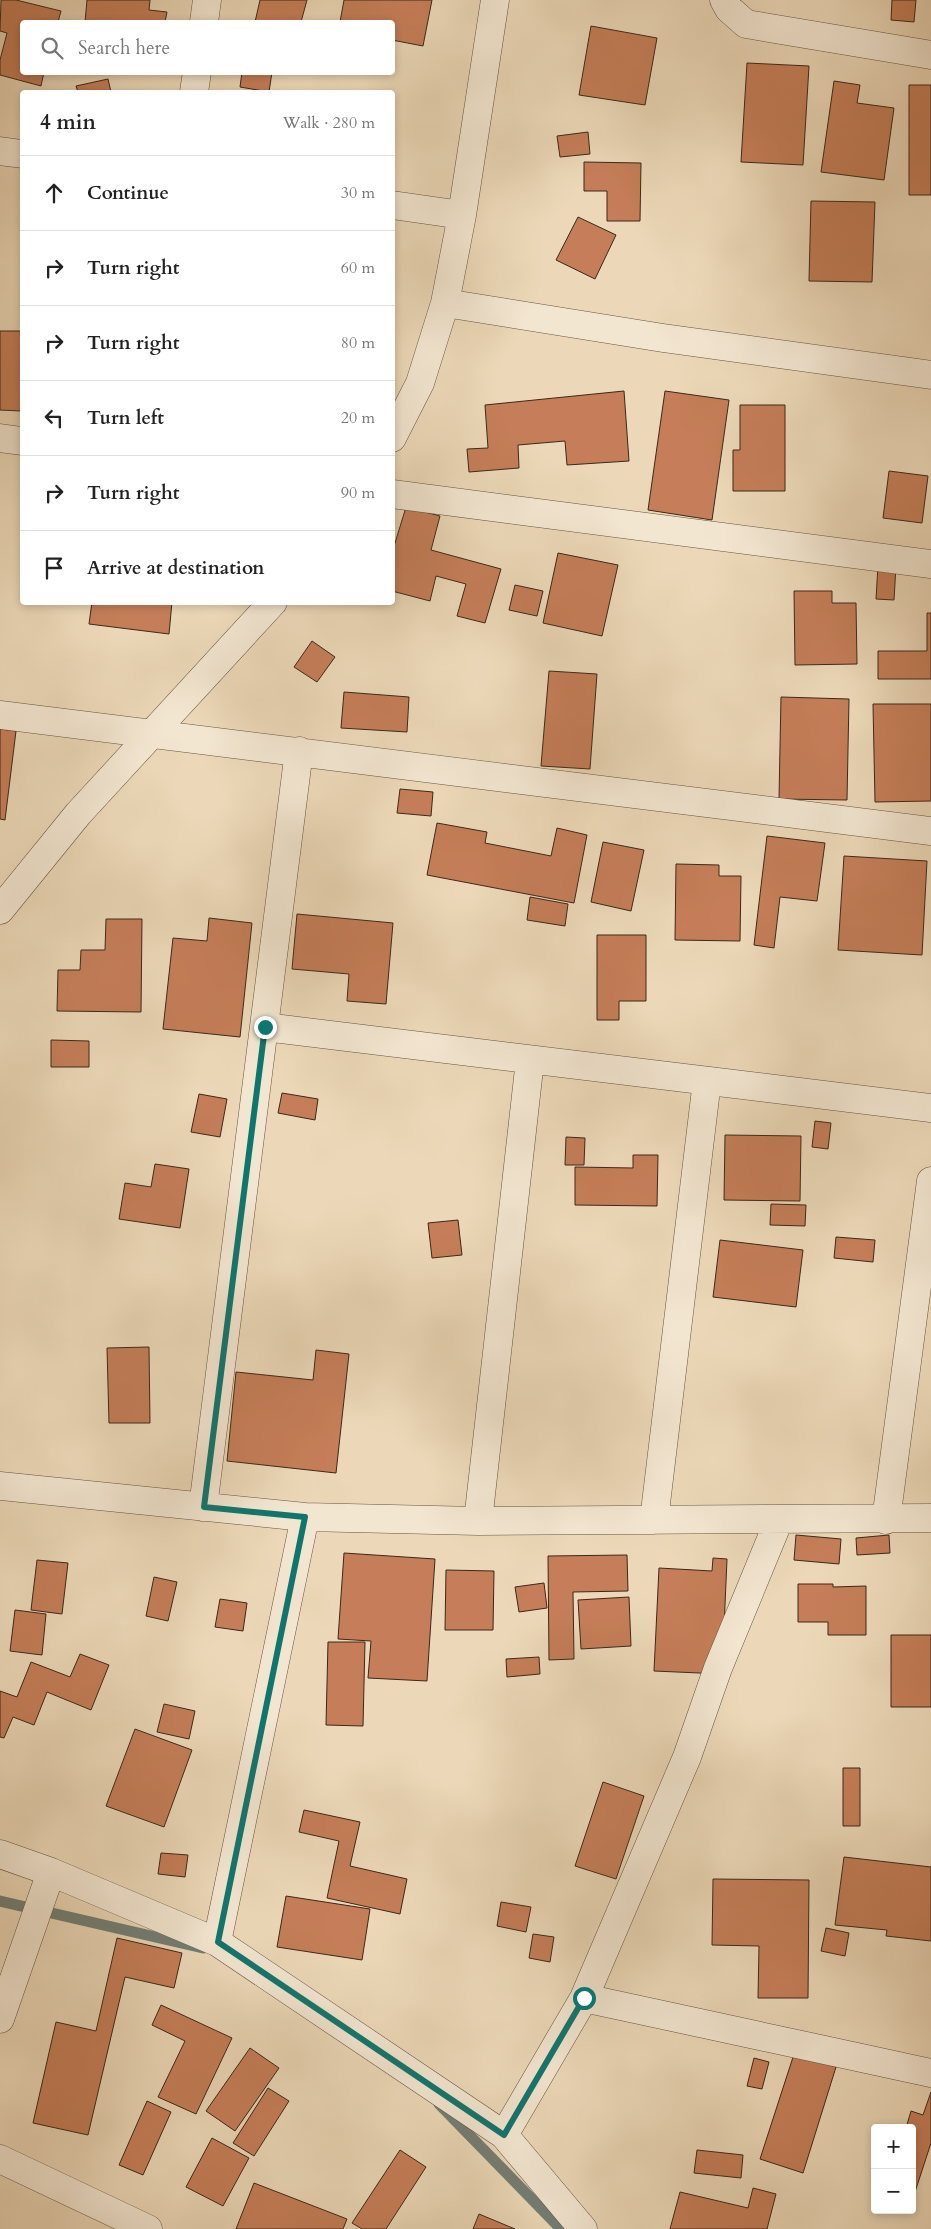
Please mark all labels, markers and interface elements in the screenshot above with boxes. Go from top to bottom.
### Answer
search box [20,20,395,75]
icon: search [38,34,66,62]
text: Search here [78,35,170,61]
text: 4 min [40,108,96,137]
text: Walk · 280 m [283,112,375,134]
icon: ahead [40,179,68,207]
text: Continue [87,180,169,206]
text: 30 m [341,182,375,204]
icon: right [40,254,68,282]
text: Turn right [87,255,179,281]
text: 60 m [341,257,375,279]
icon: right [40,329,68,357]
text: Turn right [87,330,179,356]
text: 80 m [341,332,375,354]
icon: left [40,404,68,432]
text: Turn left [87,405,164,431]
text: 20 m [341,407,375,429]
icon: right [40,479,68,507]
text: Turn right [87,480,179,506]
text: 90 m [341,482,375,504]
icon: arrive [40,554,68,582]
text: Arrive at destination [87,555,264,581]
route end [254,1016,277,1039]
route start [573,1987,596,2010]
map controls [871,2124,916,2214]
button: + [871,2124,916,2169]
button: − [871,2169,916,2214]

